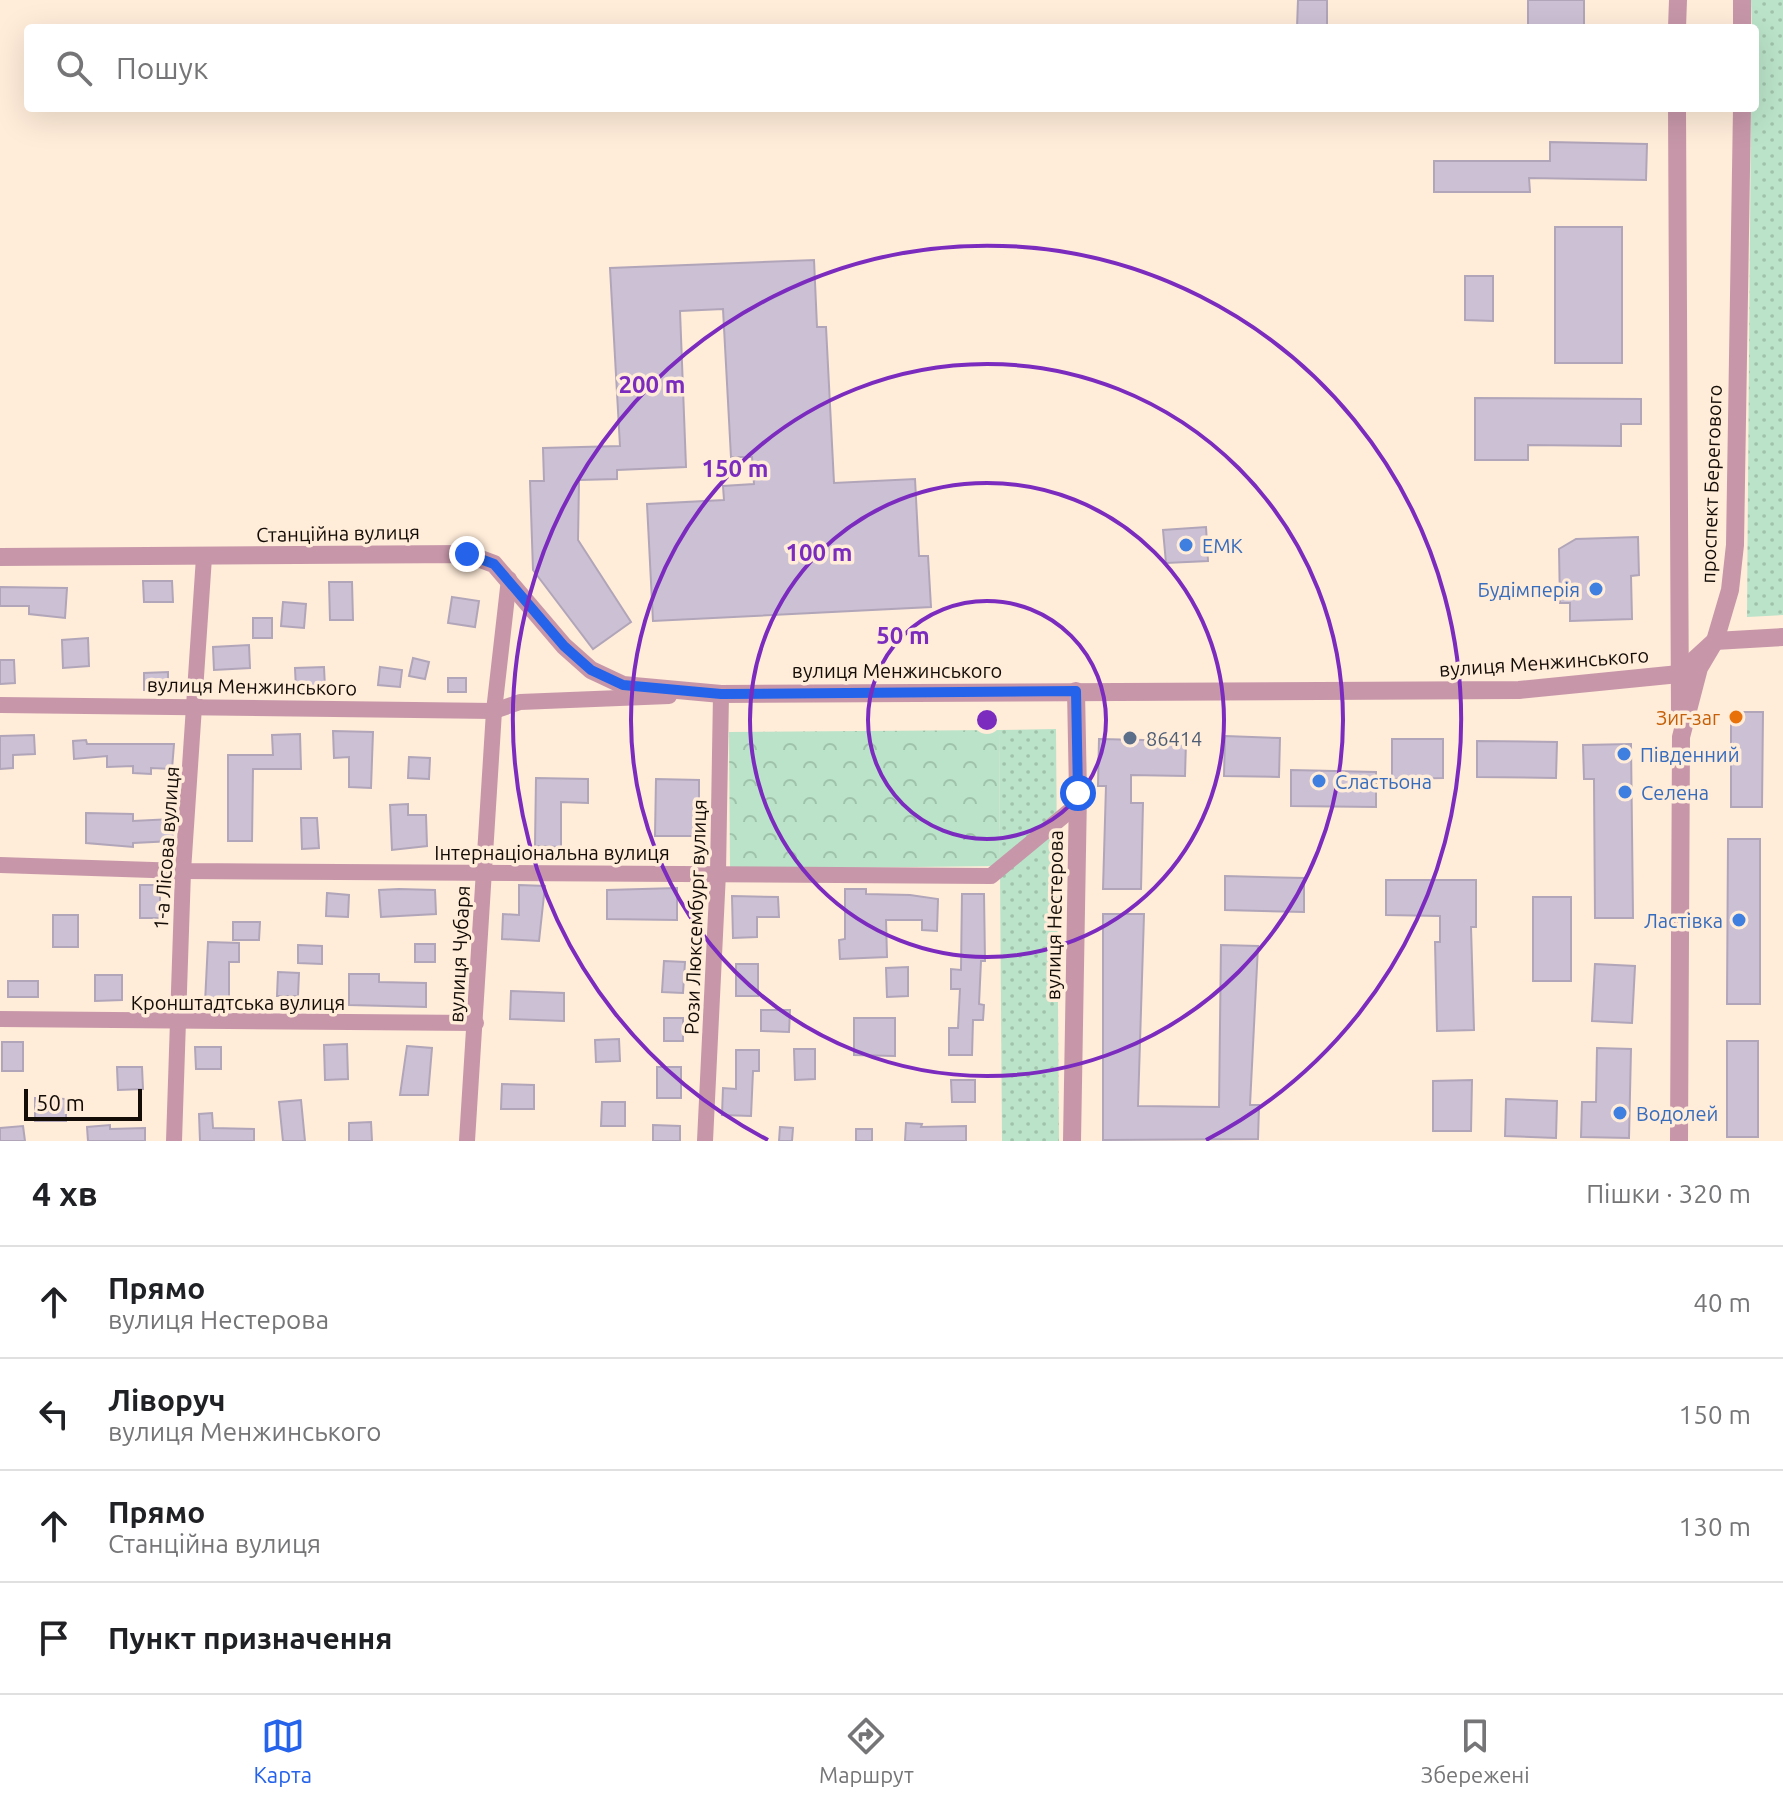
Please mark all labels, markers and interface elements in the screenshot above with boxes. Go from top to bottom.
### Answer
search box [24,24,1759,112]
icon: search [52,46,96,90]
text: Пошук [116,51,209,85]
text: 200 m [619,371,685,398]
street label: проспект Берегового [1696,384,1726,584]
text: 150 m [702,455,768,482]
street label: Станційна вулиця [256,520,420,546]
place label: ЕМК [1202,534,1243,557]
route end [449,536,485,572]
marker: ЕМК [1177,536,1195,554]
text: 100 m [786,539,852,566]
place label: Будімперія [1477,578,1580,601]
marker: Будімперія [1587,580,1605,598]
text: 50 m [876,622,930,649]
street label: вулиця Менжинського [1438,643,1650,681]
street label: вулиця Менжинського [792,659,1002,682]
street label: вулиця Менжинського [147,673,357,699]
centre of rings [973,706,1001,734]
place label: Зиг-заг [1656,706,1720,729]
marker: Зиг-заг [1727,708,1745,726]
place label: 86414 [1146,727,1202,750]
marker: 86414 [1121,729,1139,747]
place label: Південний [1640,743,1740,766]
marker: Південний [1615,745,1633,763]
street label: 1-а Лісова вулиця [149,766,183,930]
place label: Сластьона [1335,770,1432,793]
marker: Сластьона [1310,772,1328,790]
route start [1060,775,1096,811]
place label: Селена [1641,781,1709,804]
marker: Селена [1616,783,1634,801]
street label: Рози Люксембург вулиця [679,799,711,1035]
street label: вулиця Нестерова [1041,830,1067,1000]
street label: Інтернаціональна вулиця [434,841,670,864]
street label: вулиця Чубаря [444,885,474,1023]
place label: Ластівка [1644,909,1723,932]
marker: Ластівка [1730,911,1748,929]
street label: Кронштадтська вулиця [131,991,345,1014]
scale bar [24,1085,142,1121]
text: 50 m [36,1090,85,1115]
place label: Водолей [1636,1102,1718,1125]
marker: Водолей [1611,1104,1629,1122]
text: 4 хв [32,1174,98,1212]
text: Пішки · 320 m [1586,1179,1751,1208]
text: Прямо [108,1271,205,1305]
icon: ahead [32,1280,76,1324]
text: 40 m [1693,1288,1751,1317]
text: вулиця Нестерова [108,1305,329,1334]
text: Ліворуч [108,1383,226,1417]
icon: left [32,1392,76,1436]
text: 150 m [1679,1400,1751,1429]
text: вулиця Менжинського [108,1417,381,1446]
text: Прямо [108,1495,205,1529]
icon: ahead [32,1504,76,1548]
text: 130 m [1679,1512,1751,1541]
text: Станційна вулиця [108,1529,321,1558]
icon: arrive [32,1616,76,1660]
text: Пункт призначення [108,1621,392,1655]
tab: Карта [253,1714,312,1787]
tab: Маршрут [819,1714,914,1787]
tab: Збережені [1421,1714,1530,1787]

